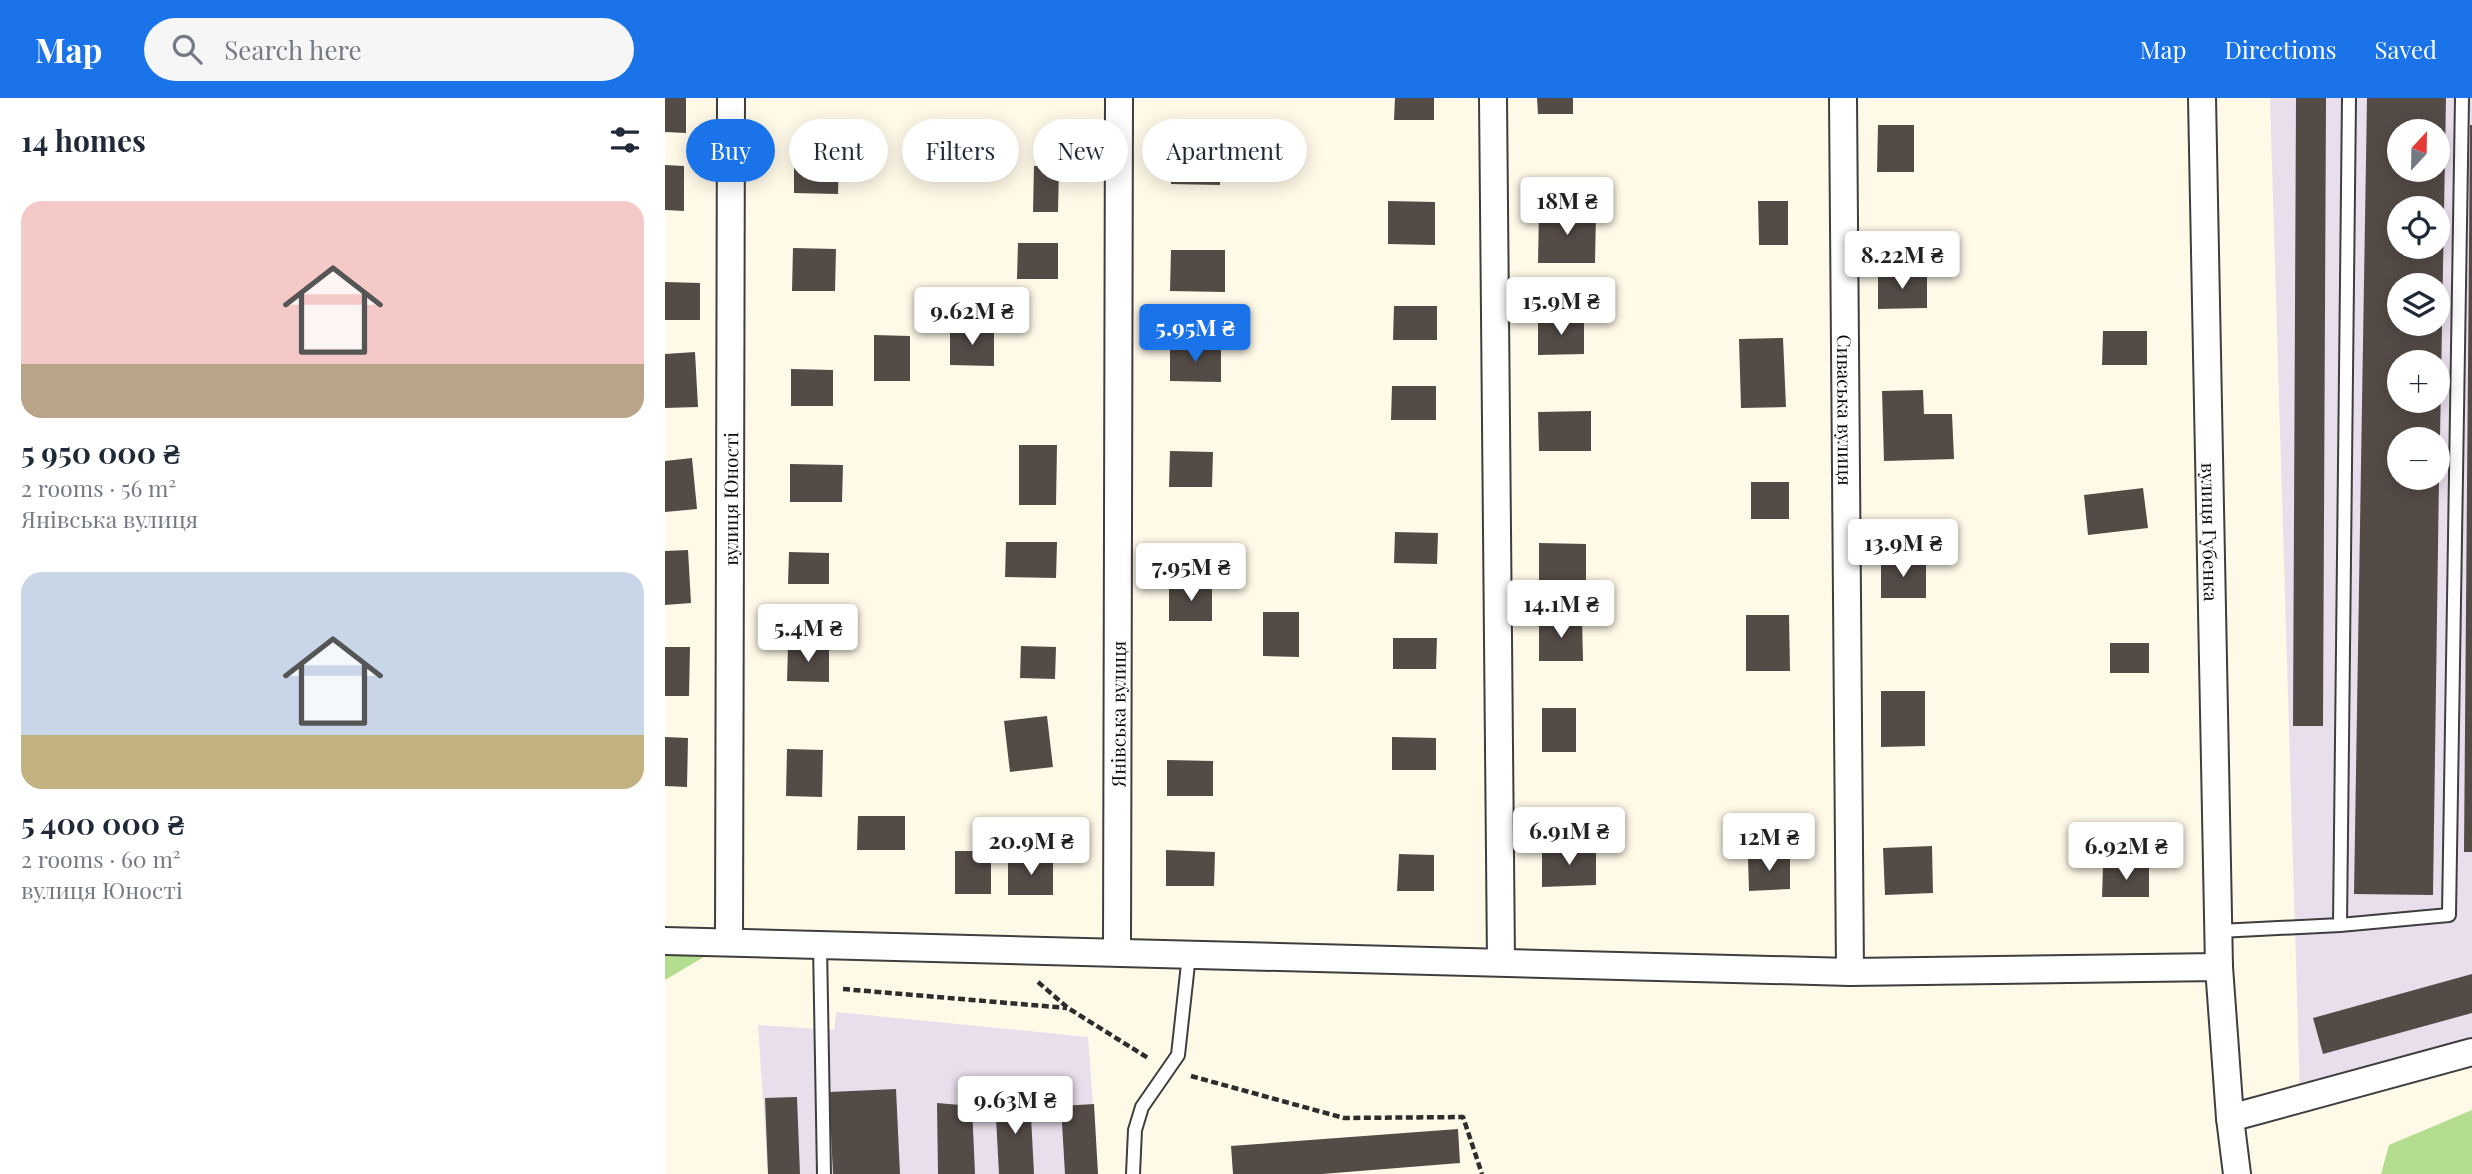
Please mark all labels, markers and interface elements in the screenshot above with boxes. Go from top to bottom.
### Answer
search box [144,18,634,81]
text: Map [35,27,102,71]
icon: search [168,30,206,68]
text: Search here [224,32,362,67]
text: Map [2140,33,2186,65]
text: Directions [2224,33,2337,65]
text: Saved [2375,33,2437,65]
chip: Buy [686,119,775,182]
chip: Rent [789,119,888,182]
chip: Filters [902,119,1019,182]
chip: New [1033,119,1128,182]
chip: Apartment [1142,119,1307,182]
north arrow [2387,119,2450,182]
map controls [2387,119,2450,490]
text: 14 homes [21,120,146,160]
icon: filters [606,121,644,159]
pin: 18M ₴ [1518,178,1616,237]
text: 18M ₴ [1536,184,1598,215]
button: locate [2387,196,2450,259]
pin: 8.22M ₴ [1837,232,1967,291]
text: 8.22M ₴ [1861,238,1943,269]
icon: home [270,247,396,373]
button: layers [2387,273,2450,336]
pin: 15.9M ₴ [1496,278,1626,337]
text: 15.9M ₴ [1522,284,1600,315]
pin: 9.62M ₴ [907,288,1037,347]
text: 9.62M ₴ [930,294,1014,325]
pin: 5.95M ₴ [1130,304,1260,364]
text: 5.95M ₴ [1155,311,1235,342]
street label: Сиваська вулиця [1832,334,1859,486]
button: + [2387,350,2450,413]
button: − [2387,427,2450,490]
text: 5 950 000 ₴ [21,432,180,472]
street label: вулиця Юності [717,432,743,566]
street label: вулиця Губенка [2196,462,2225,602]
text: 2 rooms · 56 m² [21,472,176,503]
text: Янівська вулиця [21,503,198,534]
pin: 13.9M ₴ [1838,519,1968,579]
text: 13.9M ₴ [1864,526,1942,557]
pin: 7.95M ₴ [1126,544,1256,603]
text: 7.95M ₴ [1152,550,1230,581]
pin: 14.1M ₴ [1496,580,1626,640]
text: 14.1M ₴ [1523,587,1599,618]
pin: 5.4M ₴ [751,604,865,664]
text: 5.4M ₴ [774,611,842,642]
icon: home [270,618,396,744]
street label: Янівська вулиця [1104,641,1131,788]
text: 5 400 000 ₴ [21,803,184,843]
pin: 6.91M ₴ [1504,808,1634,867]
text: 6.91M ₴ [1529,814,1609,845]
pin: 12M ₴ [1720,814,1818,873]
pin: 20.9M ₴ [966,818,1096,877]
text: 12M ₴ [1739,820,1799,851]
pin: 6.92M ₴ [2061,822,2191,882]
text: 20.9M ₴ [988,824,1074,855]
text: 6.92M ₴ [2084,829,2168,860]
text: 2 rooms · 60 m² [21,843,181,874]
text: вулиця Юності [21,874,183,905]
pin: 9.63M ₴ [950,1076,1080,1136]
text: 9.63M ₴ [974,1083,1056,1114]

